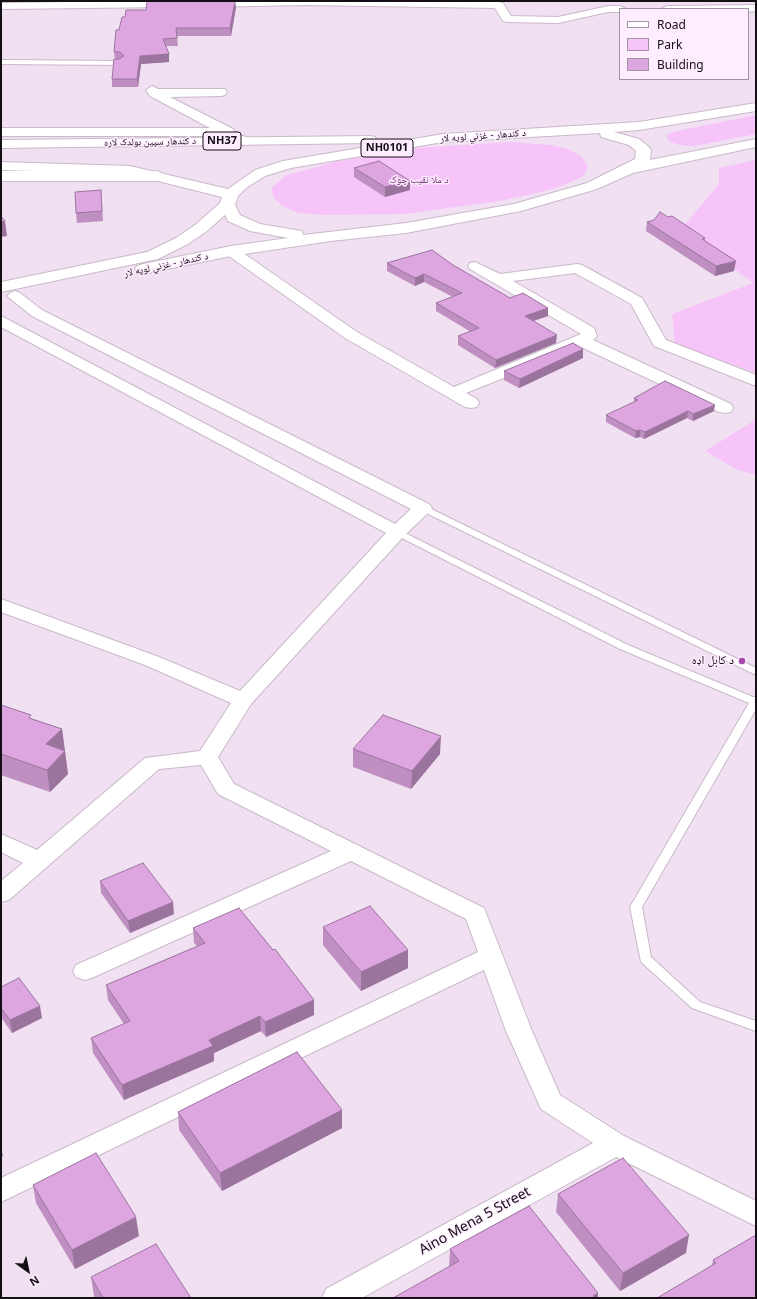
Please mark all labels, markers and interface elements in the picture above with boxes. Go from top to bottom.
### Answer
legend [619,8,749,80]
text: Road [657,16,686,33]
text: Park [657,36,682,53]
text: Building [657,56,704,73]
street label: د کندهار - غزني لويه لار [440,127,526,145]
road number: NH37 [203,132,241,150]
street label: د کندهار سپین بولدک لاره [104,135,196,149]
road number: NH0101 [361,139,413,157]
park label: د ملا نقيب چوک [389,174,449,186]
street label: د کندهار - غزني لويه لار [123,250,209,280]
place label: د کابل اډه [692,654,734,668]
marker: د کابل اډه [737,656,747,666]
street label: Aino Mena 5 Street [416,1183,534,1259]
north arrow [8,1251,48,1291]
text: N [27,1273,43,1290]

